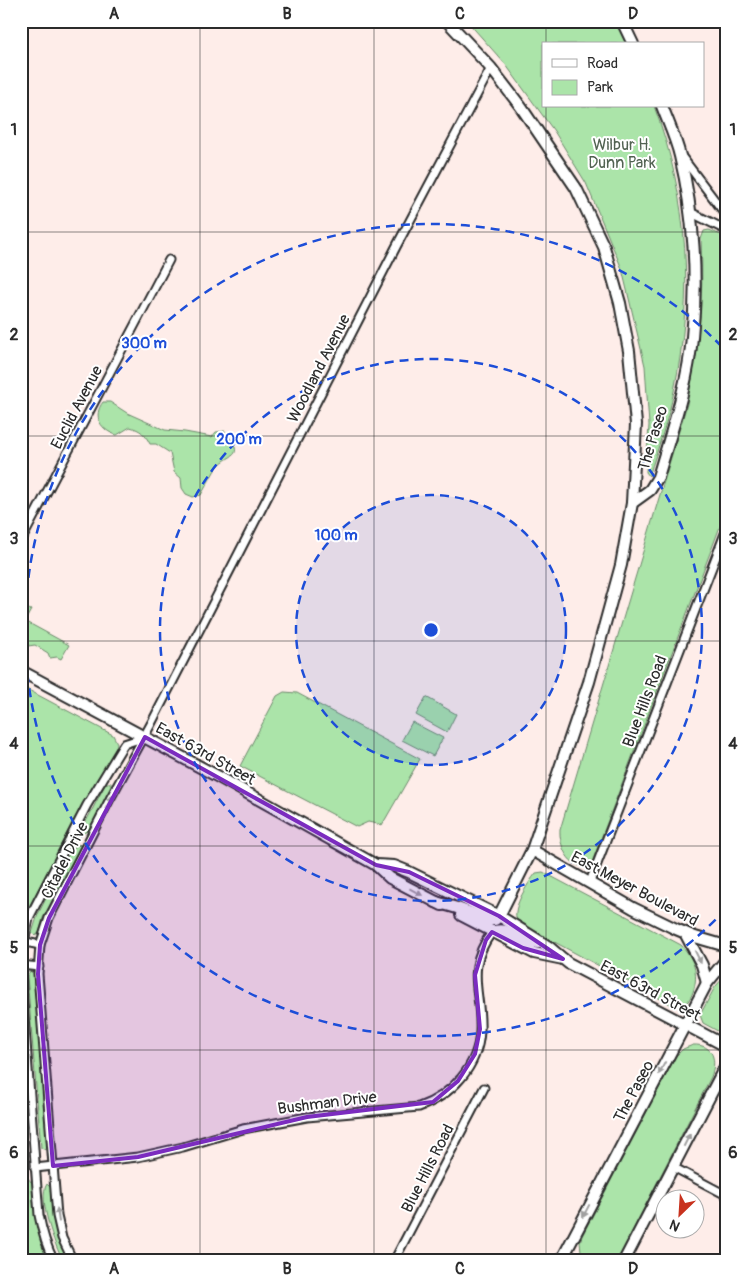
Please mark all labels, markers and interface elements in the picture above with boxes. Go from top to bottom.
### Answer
text: A [109,4,120,24]
text: B [282,4,292,24]
text: C [455,4,465,24]
text: D [628,4,638,24]
legend [542,42,704,108]
text: Road [587,54,618,73]
text: Park [587,78,614,97]
text: 1 [11,120,17,140]
text: 1 [730,120,736,140]
park label: Wilbur H. Dunn Park [588,135,656,173]
street label: Woodland Avenue [283,311,355,426]
text: 2 [10,325,19,345]
text: 2 [729,325,738,345]
text: 300 m [121,334,167,353]
street label: Euclid Avenue [47,362,107,453]
street label: The Paseo [634,403,672,473]
text: 200 m [216,430,262,449]
text: 100 m [315,526,357,545]
text: 3 [10,529,19,549]
text: 3 [729,529,738,549]
centre of rings [422,621,440,639]
street label: Blue Hills Road [618,653,672,750]
street label: East 63rd Street [152,718,259,790]
text: 4 [9,734,19,754]
text: 4 [728,734,738,754]
one-way arrow [105,794,113,809]
street label: Citadel Drive [37,818,93,902]
street label: East Meyer Boulevard [567,847,702,931]
one-way arrow [409,888,423,896]
text: 5 [10,938,19,958]
text: 5 [729,938,738,958]
one-way arrow [694,950,702,964]
street label: East 63rd Street [597,956,705,1026]
one-way arrow [40,1045,48,1061]
street label: The Paseo [609,1057,659,1126]
one-way arrow [658,1060,666,1075]
street label: Bushman Drive [276,1087,378,1119]
street label: Blue Hills Road [397,1121,459,1216]
one-way arrow [683,1133,691,1147]
text: 6 [9,1143,19,1163]
text: 6 [728,1143,738,1163]
north arrow [654,1190,704,1240]
one-way arrow [582,1205,591,1218]
one-way arrow [54,1207,62,1223]
text: N [667,1216,683,1235]
text: A [109,1259,120,1279]
text: B [282,1259,292,1279]
text: C [455,1259,465,1279]
text: D [628,1259,638,1279]

